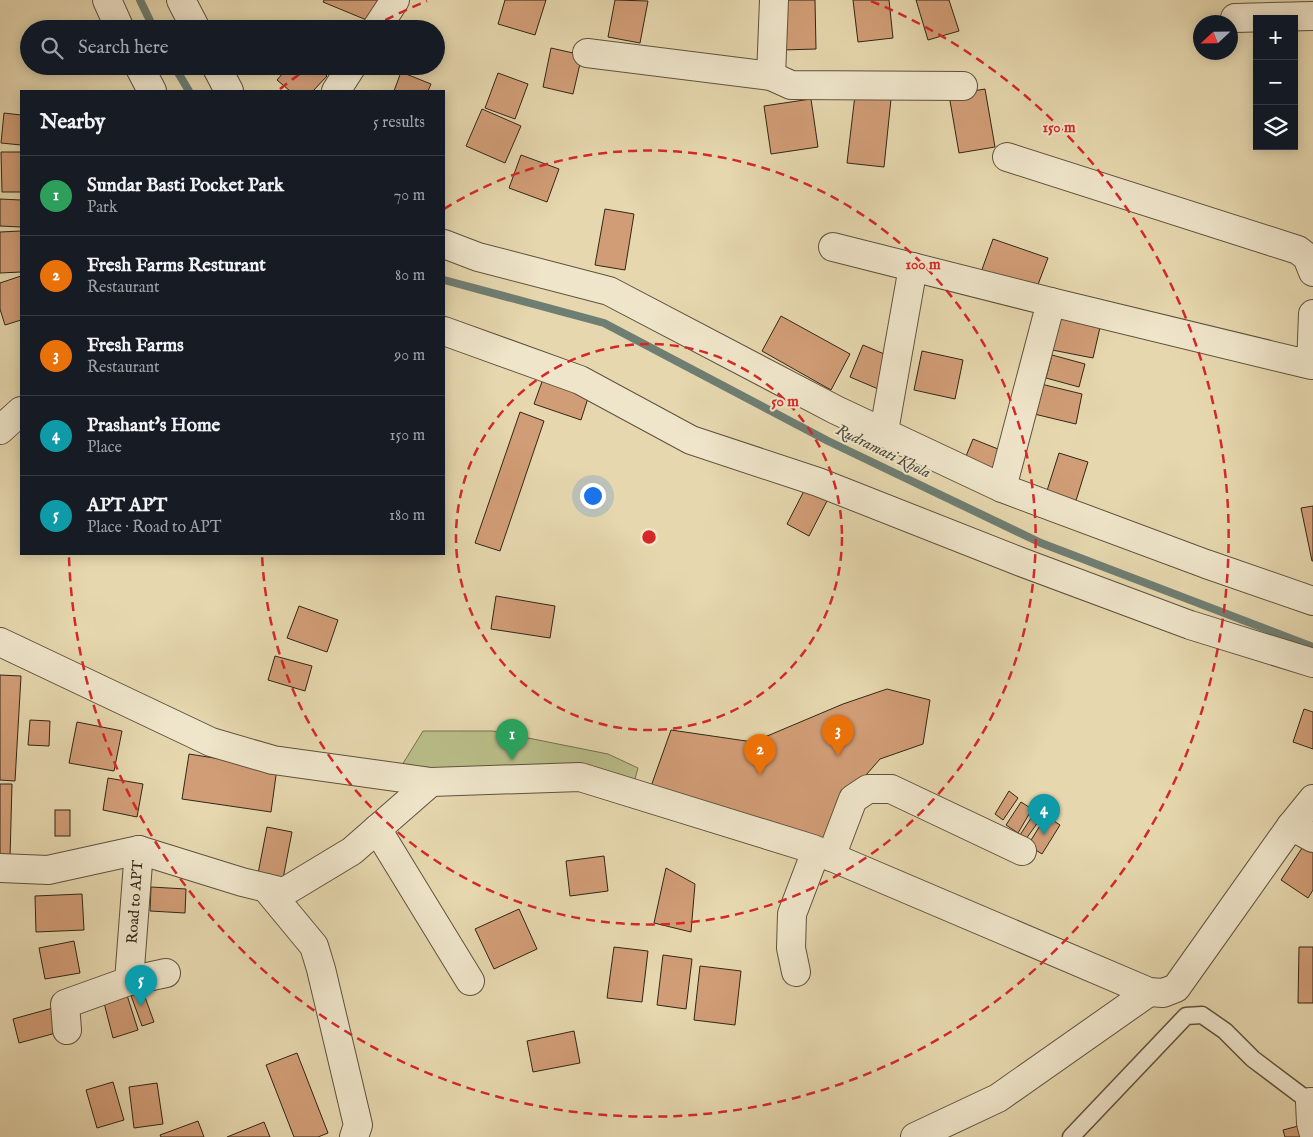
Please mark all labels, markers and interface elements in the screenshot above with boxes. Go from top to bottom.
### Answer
north arrow [1193,15,1238,60]
map controls [1253,15,1298,150]
button: + [1253,15,1298,60]
search box [20,20,445,75]
icon: search [38,34,66,62]
text: Search here [78,36,169,60]
button: − [1253,60,1298,105]
button: layers [1253,105,1298,150]
text: Nearby [40,109,105,136]
text: 5 results [373,113,425,133]
text: 150 m [1042,118,1076,137]
text: Sundar Basti Pocket Park [87,174,284,198]
text: 1 [53,186,59,206]
text: 70 m [394,186,425,206]
text: Park [87,198,117,218]
text: Fresh Farms Resturant [87,254,266,278]
text: 100 m [905,255,941,274]
text: 2 [52,266,60,286]
text: 80 m [395,266,425,286]
text: Restaurant [87,278,160,298]
text: Fresh Farms [87,334,184,358]
text: 3 [53,346,59,366]
text: 90 m [394,346,425,366]
text: Restaurant [87,358,160,378]
text: 50 m [771,392,799,411]
text: Prashant's Home [87,414,220,438]
water label: Rudramati Khola [832,420,934,484]
text: 4 [52,426,60,446]
text: 150 m [390,426,425,446]
text: Place [87,438,122,458]
your location [580,483,606,509]
text: APT APT [87,494,167,518]
text: 5 [53,506,59,526]
text: 180 m [389,506,425,526]
text: Place · Road to APT [87,518,221,538]
centre of rings [640,528,658,546]
pin: 3 [822,715,854,756]
pin: 1 [496,719,528,760]
pin: 2 [744,734,776,775]
pin: 4 [1028,794,1060,835]
street label: Road to APT [123,860,147,944]
pin: 5 [125,965,157,1006]

